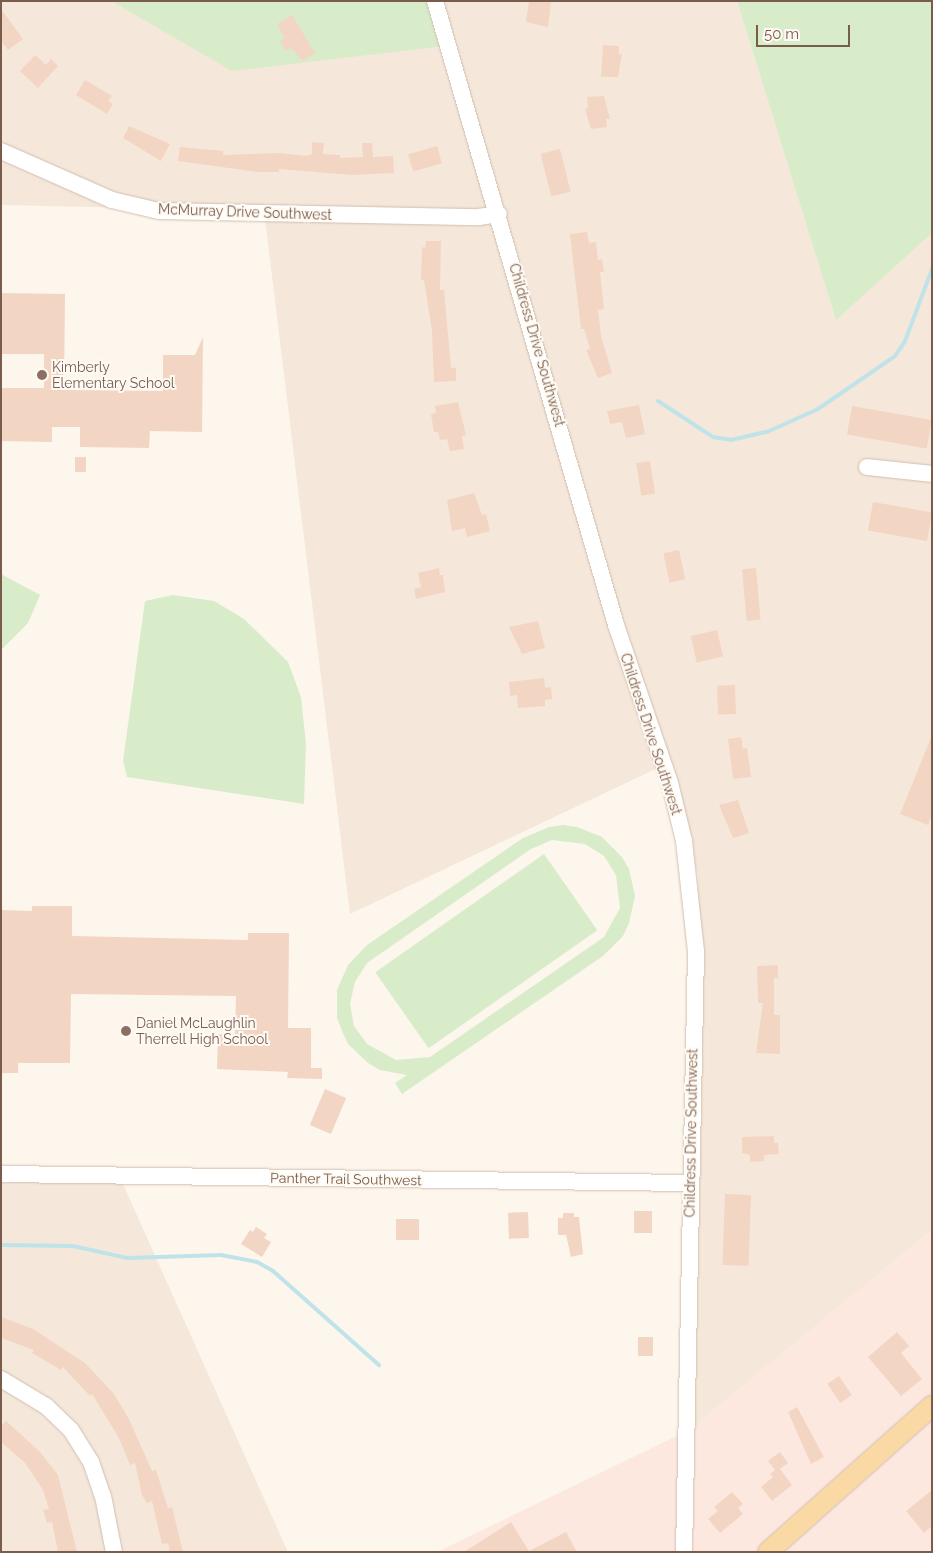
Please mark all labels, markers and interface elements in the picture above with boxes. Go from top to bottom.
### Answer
scale bar [758,15,852,47]
text: 50 m [764,25,799,43]
street label: McMurray Drive Southwest [158,201,332,223]
street label: Childress Drive Southwest [506,261,568,429]
place label: Kimberly Elementary School [52,359,175,392]
marker: Kimberly Elementary School [36,369,48,381]
street label: Childress Drive Southwest [617,651,685,817]
place label: Daniel McLaughlin Therrell High School [136,1015,269,1048]
marker: Daniel McLaughlin Therrell High School [120,1025,132,1037]
street label: Childress Drive Southwest [681,1048,701,1218]
street label: Panther Trail Southwest [269,1169,423,1189]

